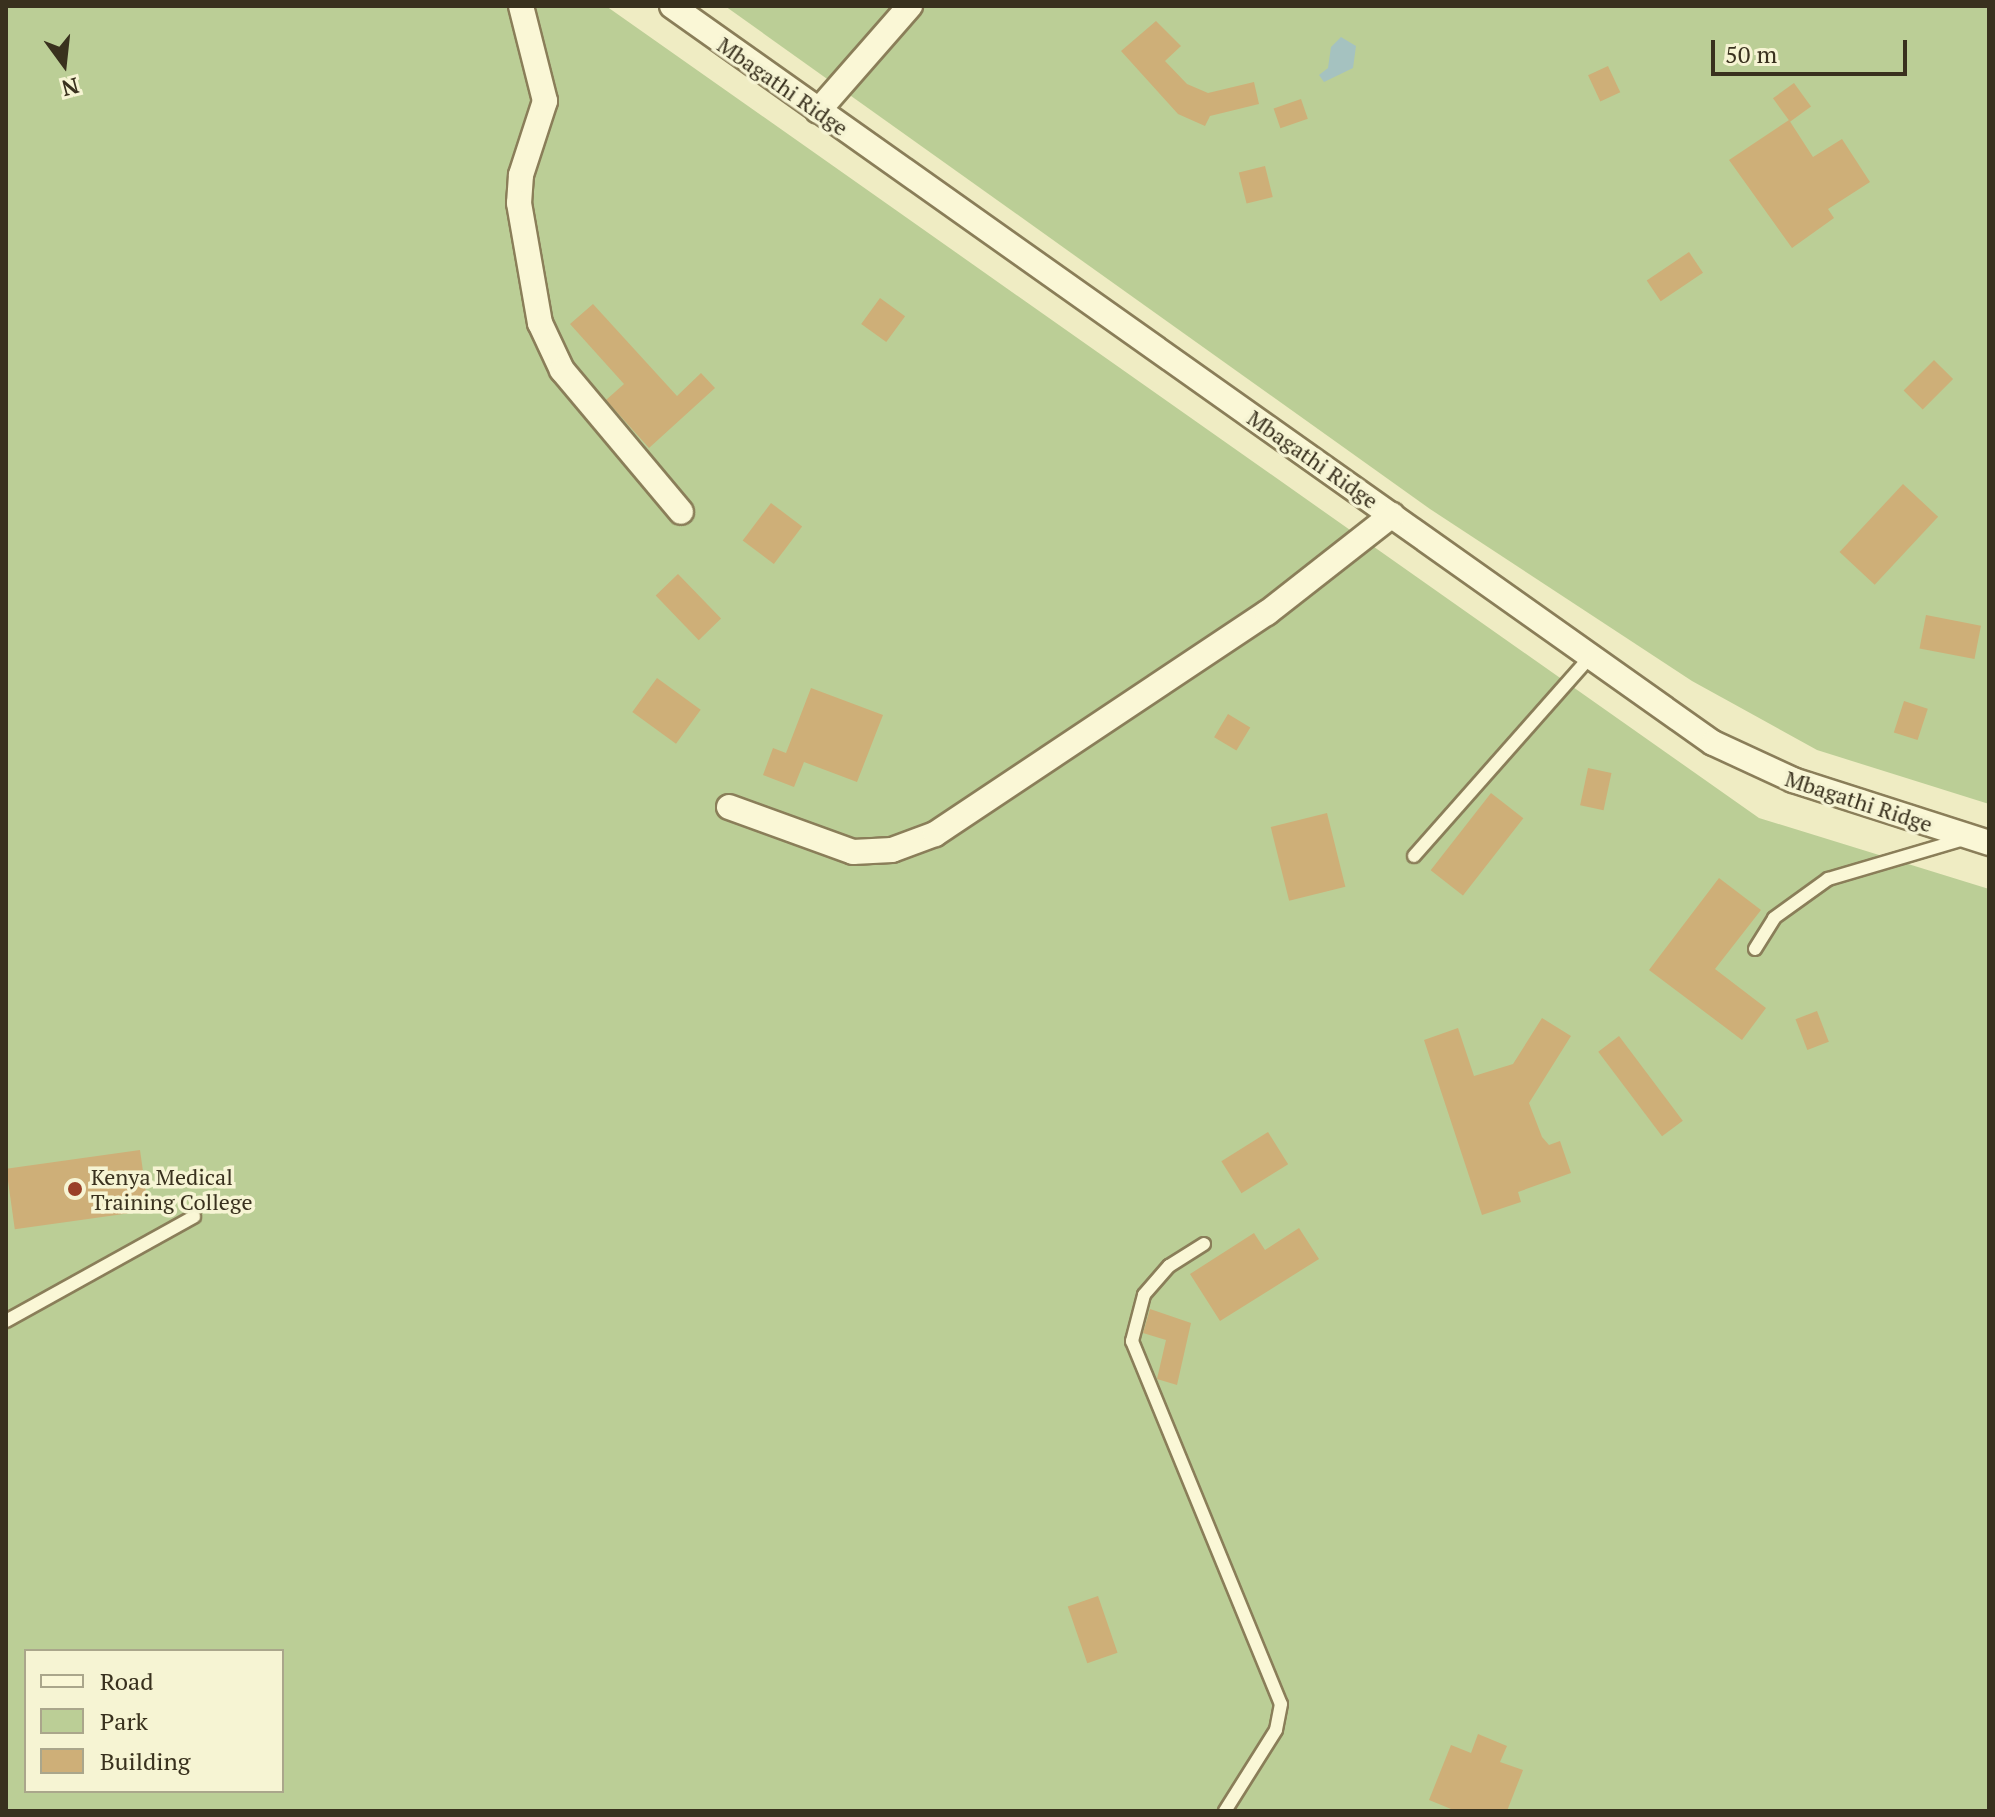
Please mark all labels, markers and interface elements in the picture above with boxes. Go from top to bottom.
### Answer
north arrow [24,24,104,104]
scale bar [1715,24,1911,74]
street label: Mbagathi Ridge [713,31,853,141]
text: 50 m [1725,38,1777,70]
text: N [59,71,82,104]
street label: Mbagathi Ridge [1243,404,1383,514]
street label: Mbagathi Ridge [1782,765,1936,837]
place label: Kenya Medical Training College [91,1163,253,1214]
marker: Kenya Medical Training College [66,1180,84,1198]
legend [24,1649,284,1793]
text: Road [100,1665,154,1697]
text: Park [100,1705,148,1737]
text: Building [100,1745,190,1777]

